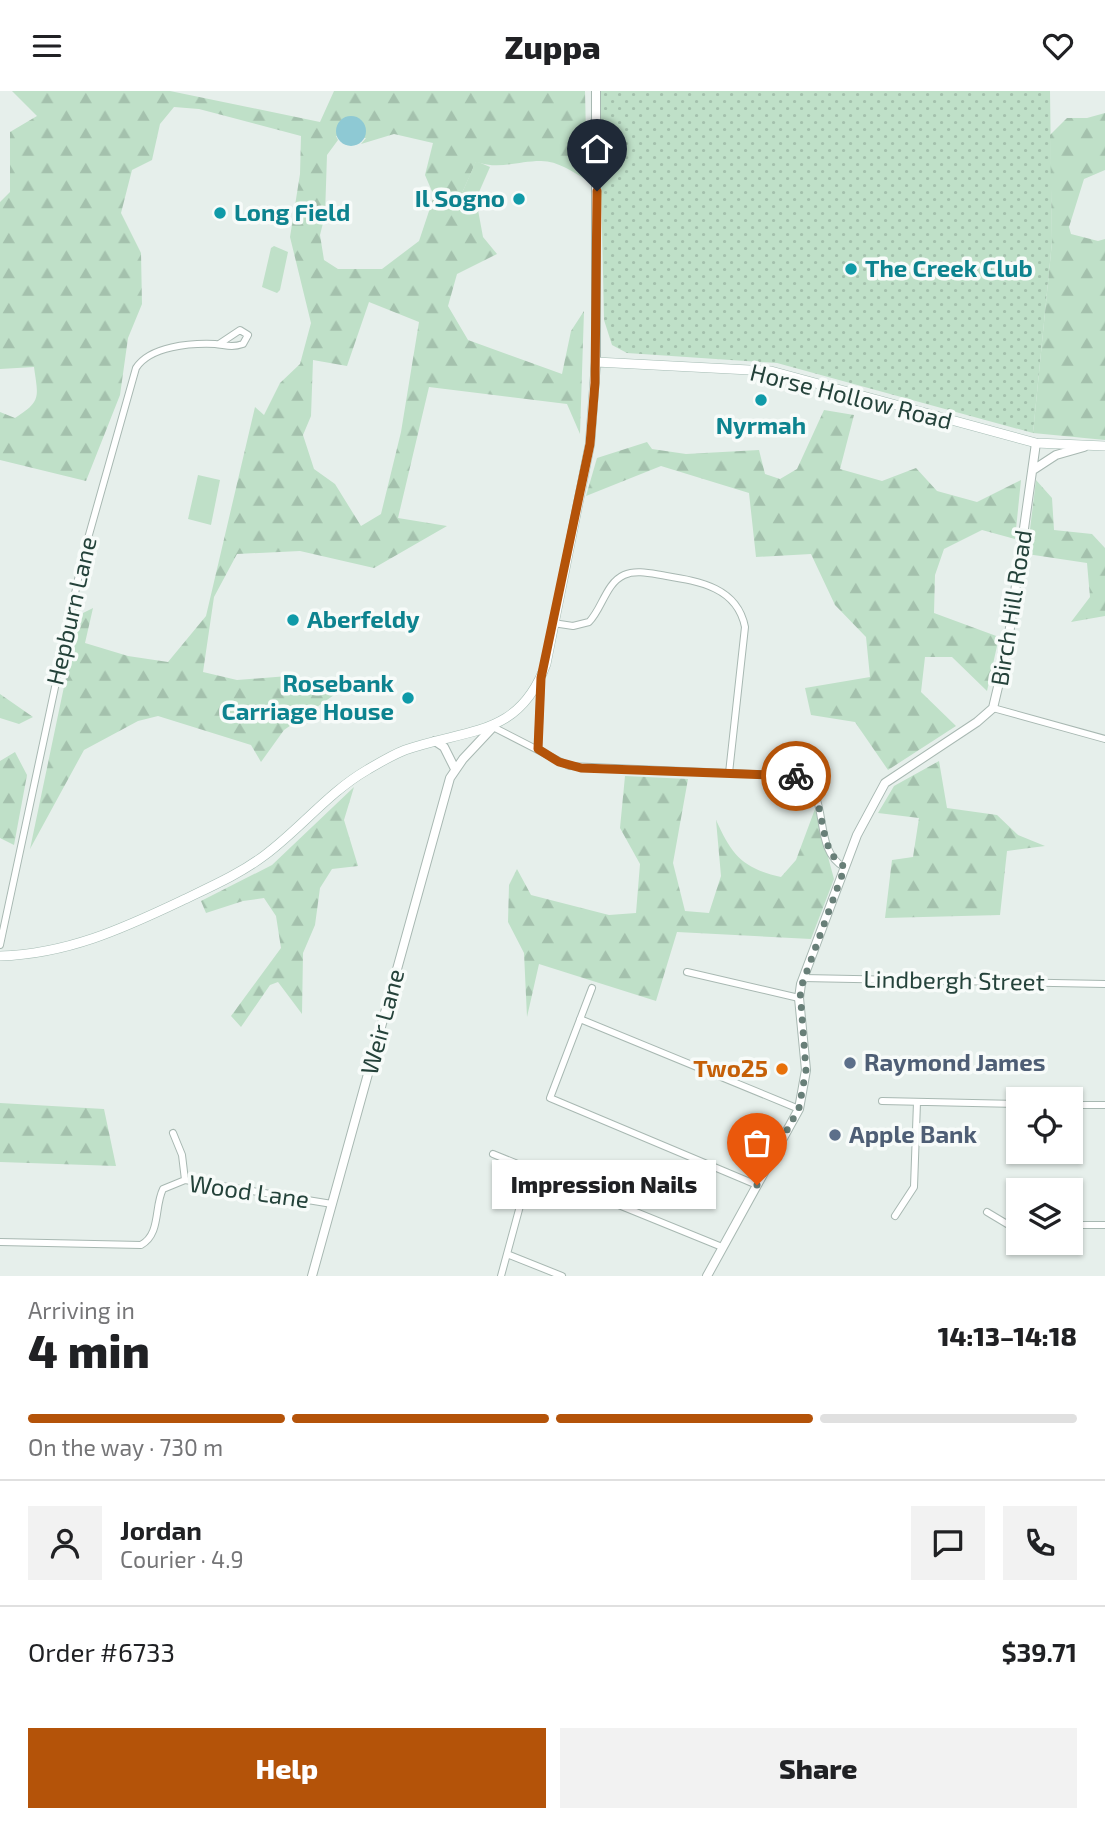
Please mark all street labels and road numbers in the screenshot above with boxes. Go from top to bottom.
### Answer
street label: Horse Hollow Road [747,356,955,435]
street label: Birch Hill Road [984,528,1037,688]
street label: Hepburn Lane [39,534,102,688]
street label: Lindbergh Street [863,963,1045,996]
street label: Weir Lane [354,966,410,1078]
street label: Wood Lane [187,1168,311,1213]

